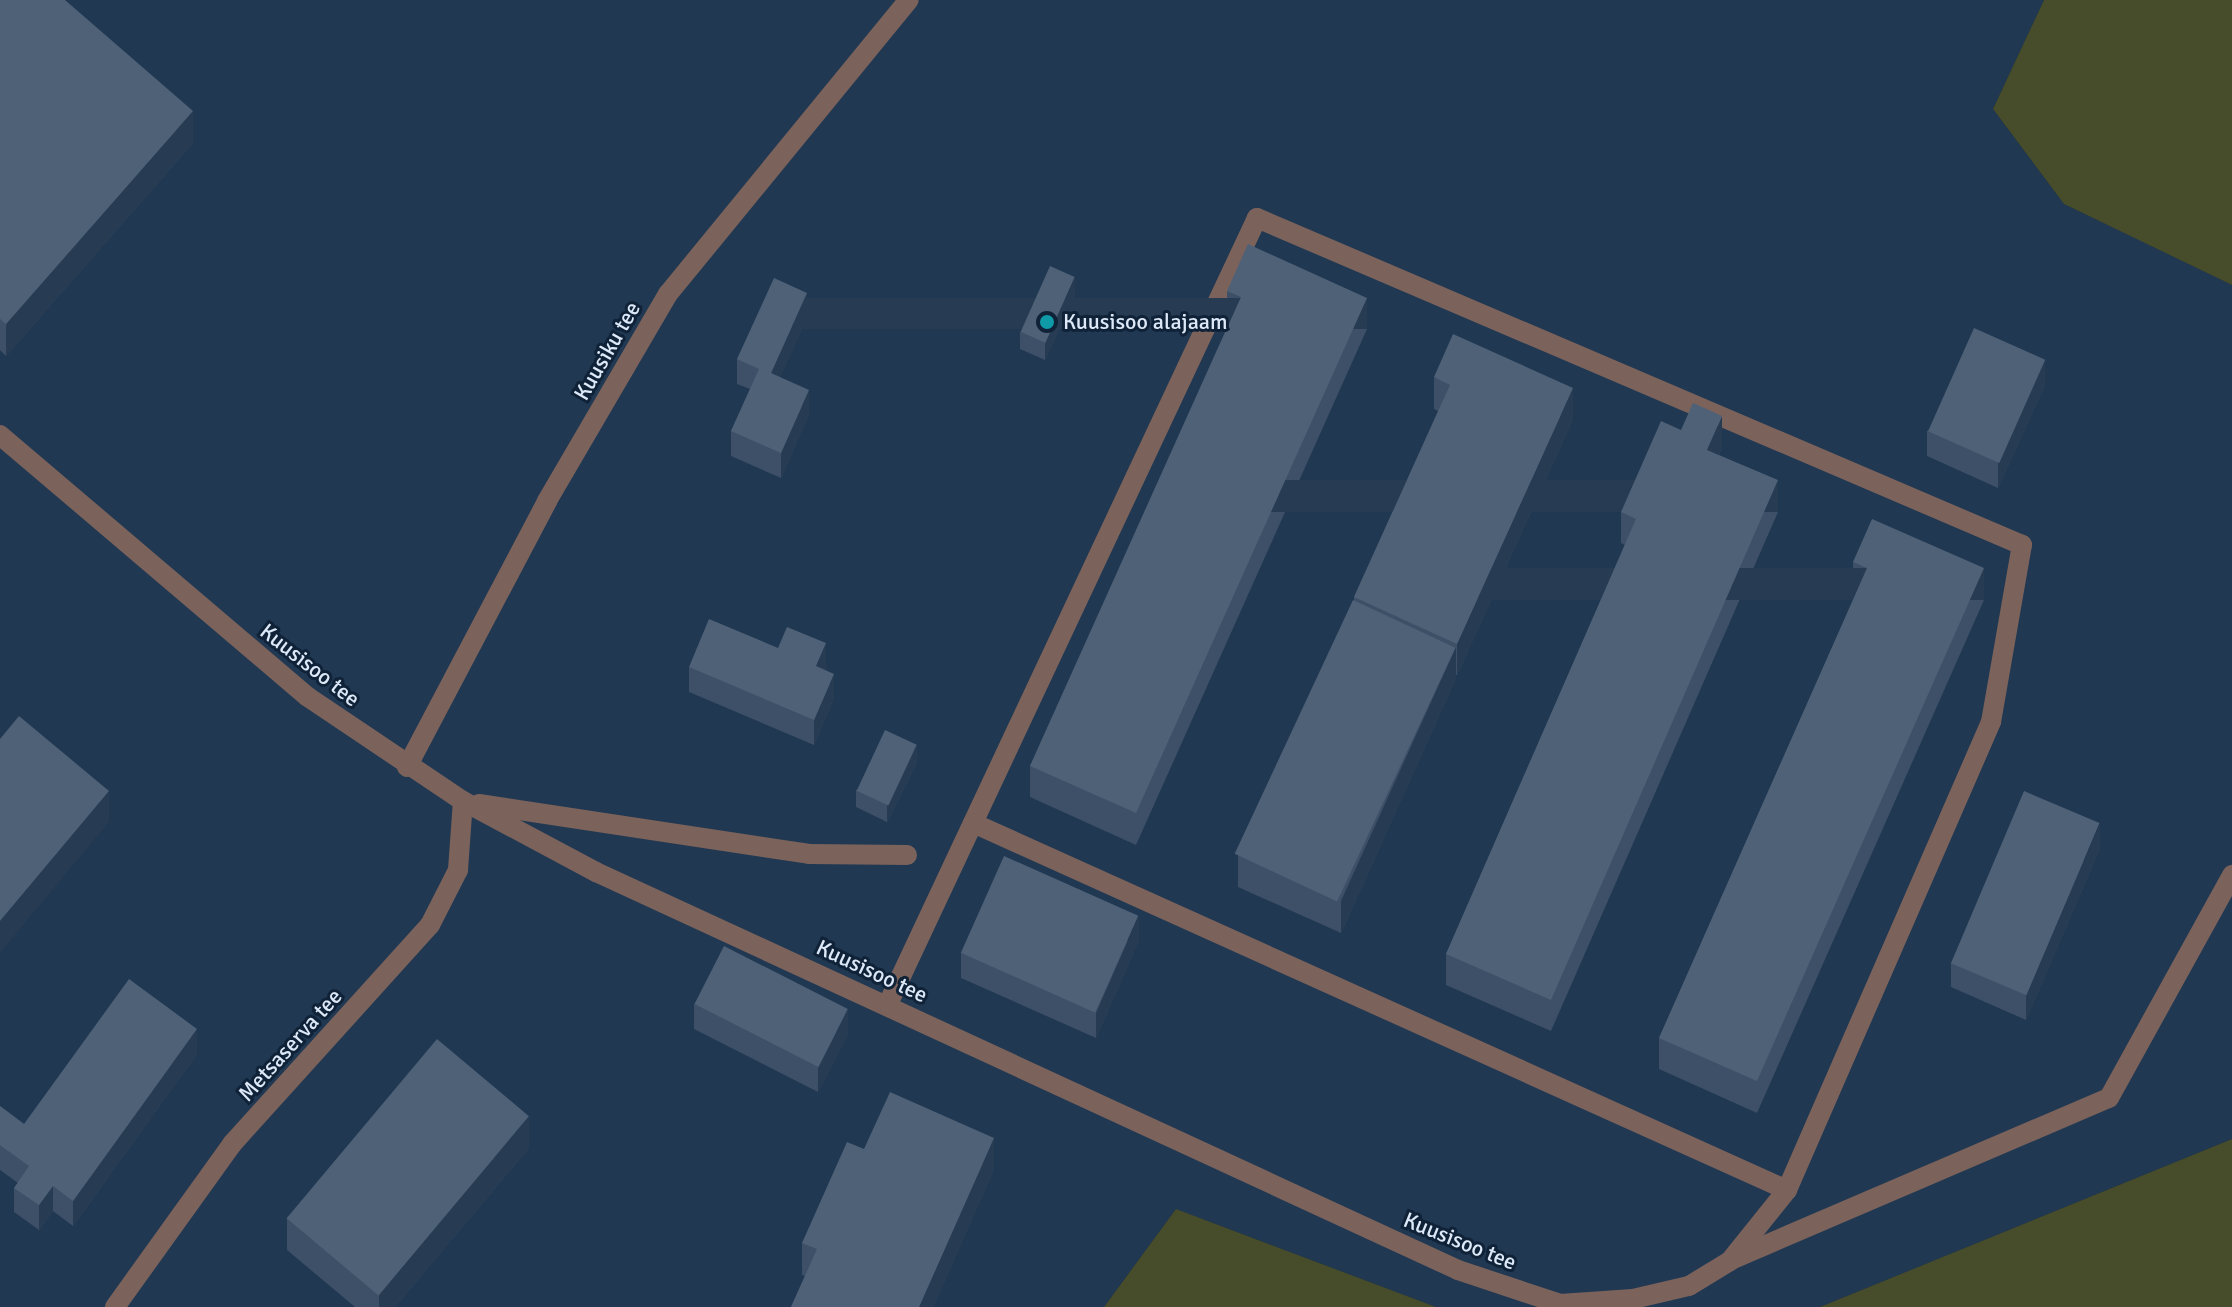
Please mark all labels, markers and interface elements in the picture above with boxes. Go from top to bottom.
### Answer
street label: Kuusiku tee [568,297,646,405]
place label: Kuusisoo alajaam [1063,309,1228,335]
marker: Kuusisoo alajaam [1038,313,1056,331]
street label: Kuusisoo tee [255,618,365,712]
street label: Kuusisoo tee [812,934,932,1008]
street label: Metsaserva tee [233,983,347,1107]
street label: Kuusisoo tee [1400,1206,1520,1276]

